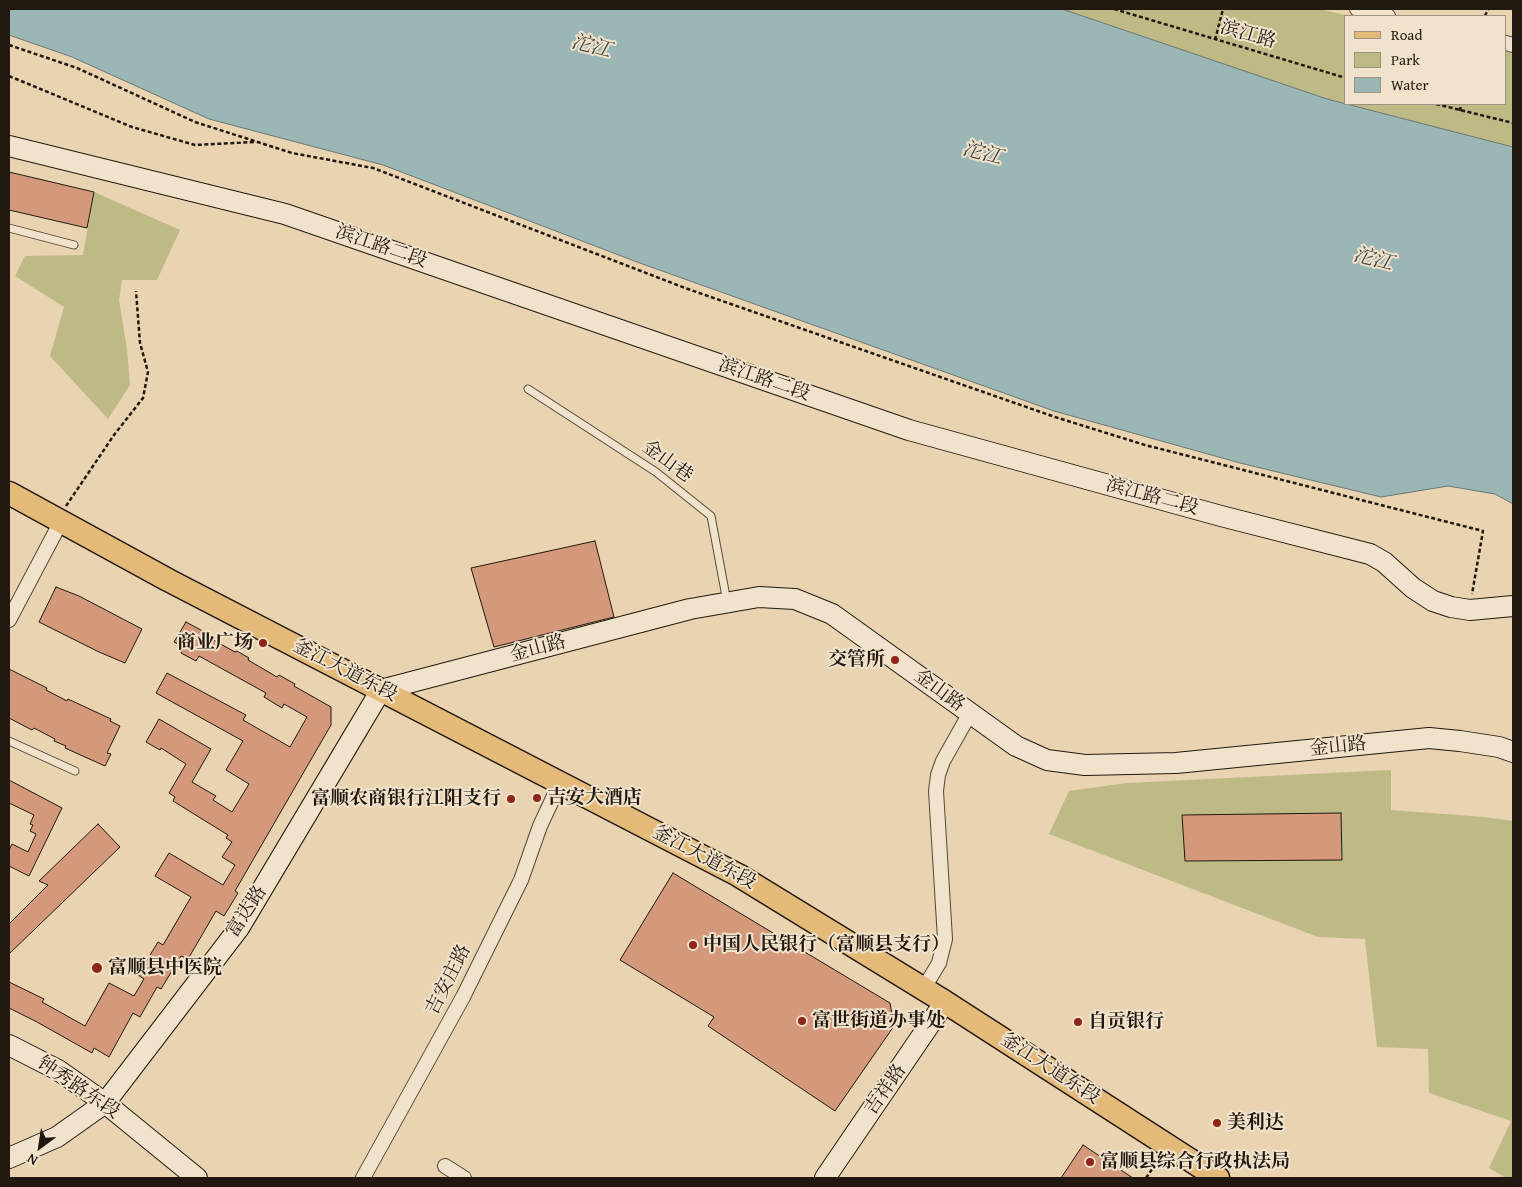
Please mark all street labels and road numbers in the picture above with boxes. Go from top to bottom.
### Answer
street label: 滨江路 [1217,16,1279,54]
street label: 滨江路二段 [332,221,430,273]
street label: 滨江路二段 [715,354,813,406]
street label: 金山巷 [637,436,697,488]
street label: 滨江路二段 [1103,474,1201,520]
street label: 金山路 [508,631,568,667]
street label: 釜江大道东段 [289,635,401,707]
street label: 金山路 [909,665,969,717]
street label: 金山路 [1308,733,1368,761]
street label: 釜江大道东段 [648,821,760,895]
street label: 富达路 [222,882,272,942]
street label: 吉安庄路 [422,941,476,1019]
street label: 釜江大道东段 [996,1028,1104,1110]
street label: 钟秀路东段 [32,1052,124,1124]
street label: 吉祥路 [860,1060,912,1120]

